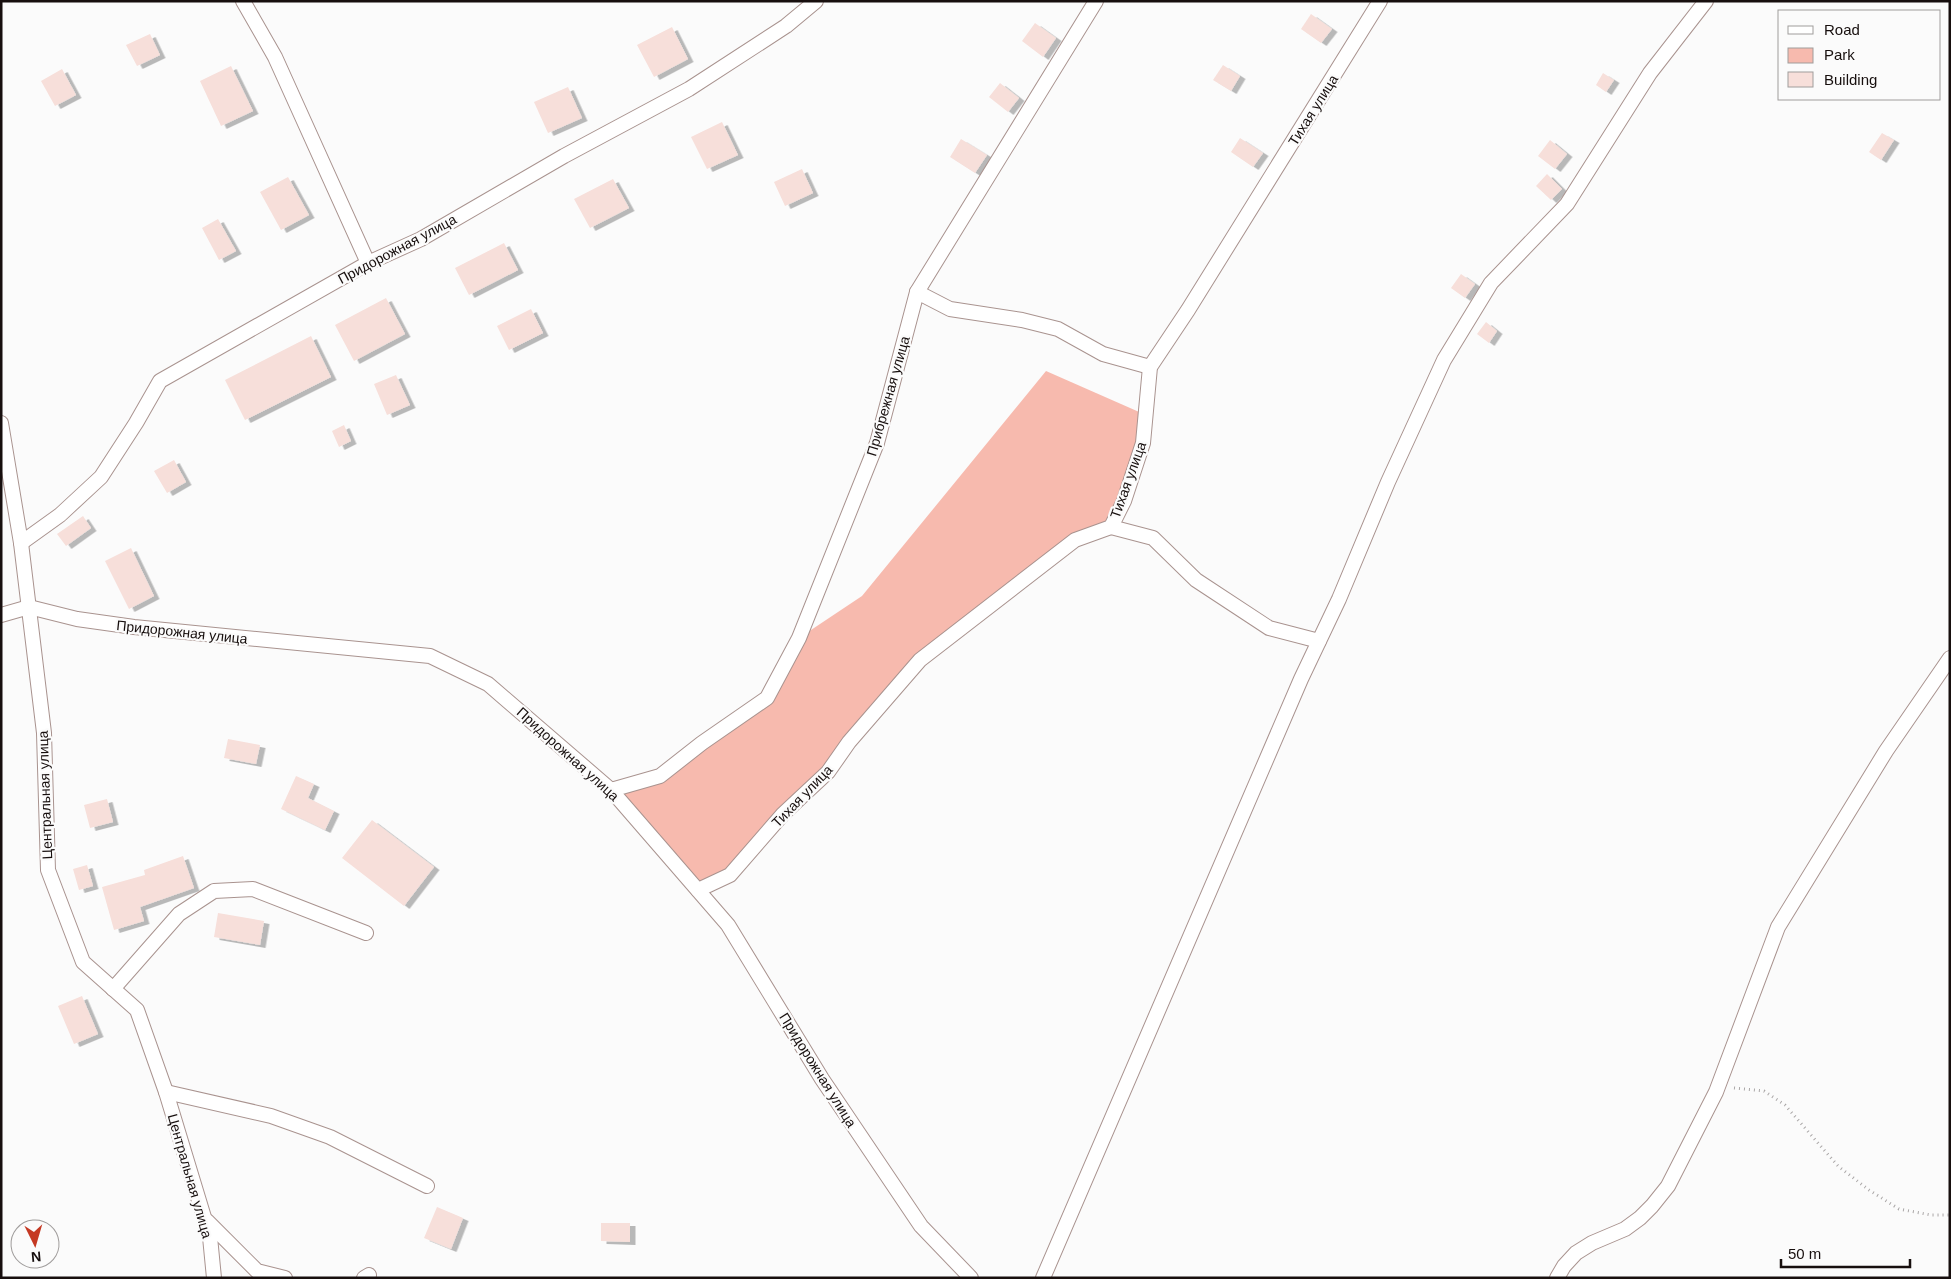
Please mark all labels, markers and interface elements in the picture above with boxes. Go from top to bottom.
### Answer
legend [1778,10,1941,100]
text: Road [1824,21,1860,38]
text: Park [1824,46,1855,63]
text: Building [1824,71,1877,88]
street label: Тихая улица [1285,72,1341,148]
street label: Придорожная улица [335,211,459,287]
street label: Прибрежная улица [863,334,913,458]
street label: Тихая улица [1107,439,1149,520]
street label: Придорожная улица [116,617,249,647]
street label: Придорожная улица [514,704,623,804]
street label: Центральная улица [35,730,55,860]
street label: Тихая улица [768,761,836,830]
street label: Придорожная улица [776,1010,860,1130]
street label: Центральная улица [165,1112,215,1240]
north arrow [10,1219,60,1269]
scale bar [1781,1236,1910,1268]
text: 50 m [1788,1245,1821,1262]
text: N [30,1249,42,1265]

